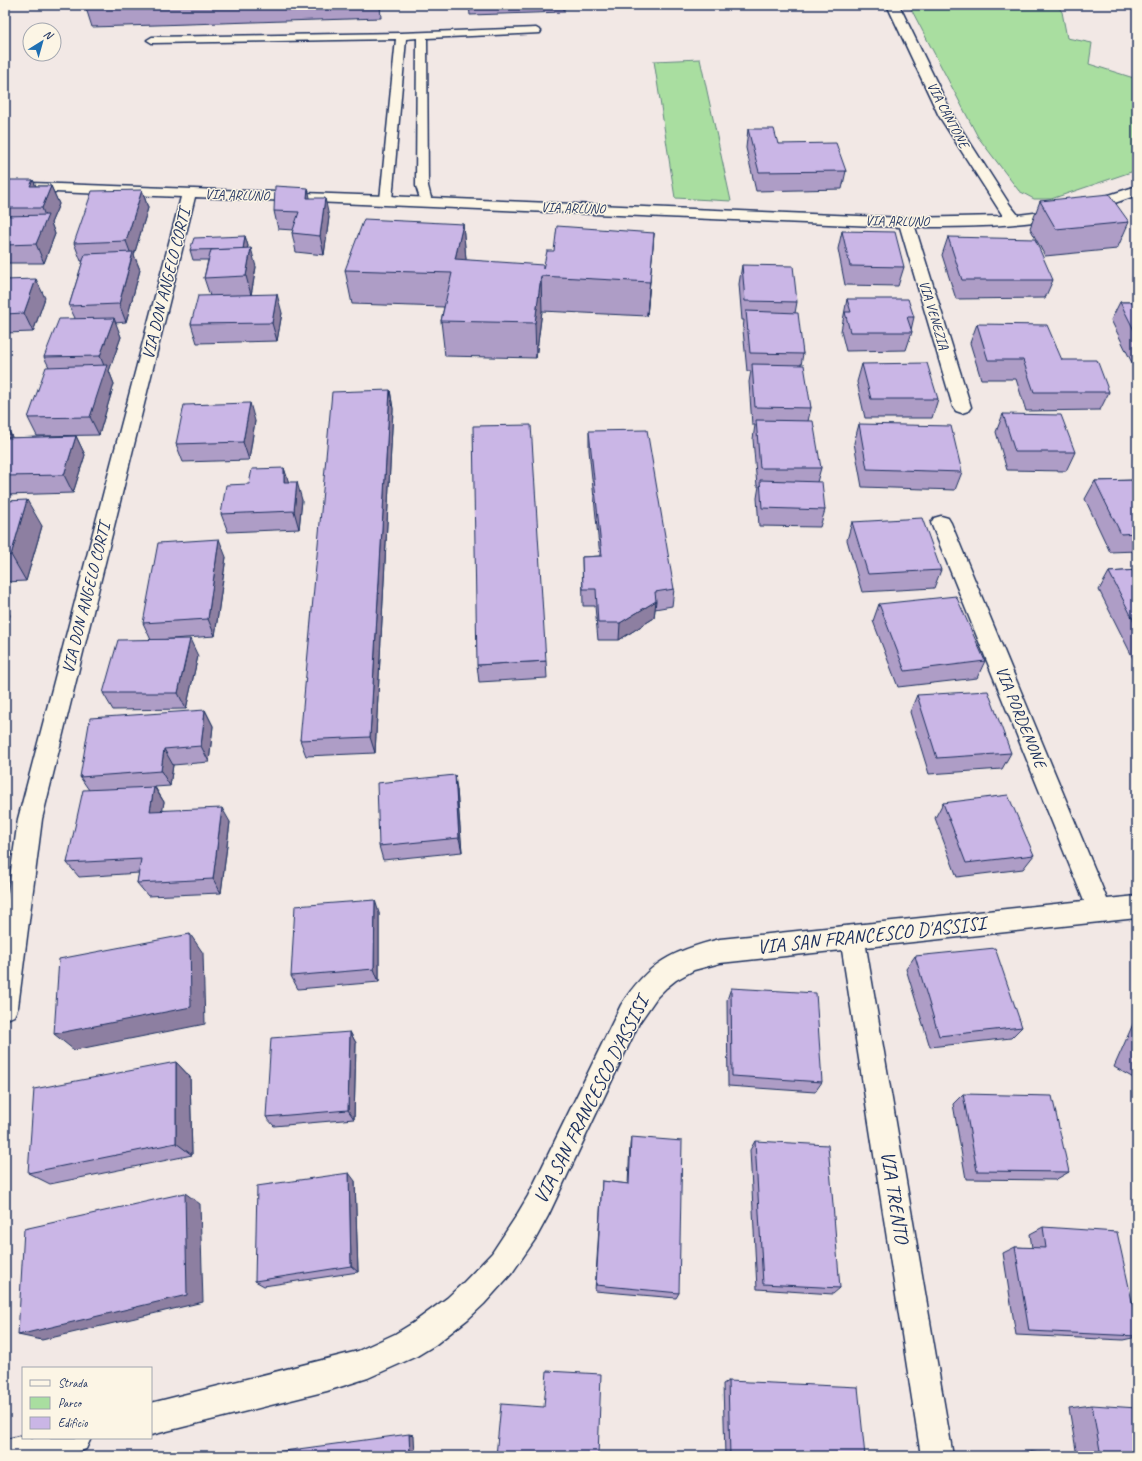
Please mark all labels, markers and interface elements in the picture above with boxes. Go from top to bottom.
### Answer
north arrow [22,22,62,62]
text: N [41,26,57,43]
street label: VIA CANTONE [923,79,974,153]
street label: VIA ARLUNO [205,185,271,205]
street label: VIA ARLUNO [541,198,607,218]
street label: VIA DON ANGELO CORTI [137,203,196,361]
street label: VIA ARLUNO [865,212,931,230]
street label: VIA VENEZIA [915,278,953,353]
street label: VIA DON ANGELO CORTI [57,517,116,675]
street label: VIA PORDENONE [991,663,1052,774]
street label: VIA SAN FRANCESCO D'ASSISI [756,910,990,959]
street label: VIA SAN FRANCESCO D'ASSISI [528,989,656,1208]
street label: VIA TRENTO [875,1149,915,1247]
legend [22,1367,152,1439]
text: Strada [58,1375,88,1391]
text: Parco [58,1395,83,1411]
text: Edificio [58,1415,88,1431]

